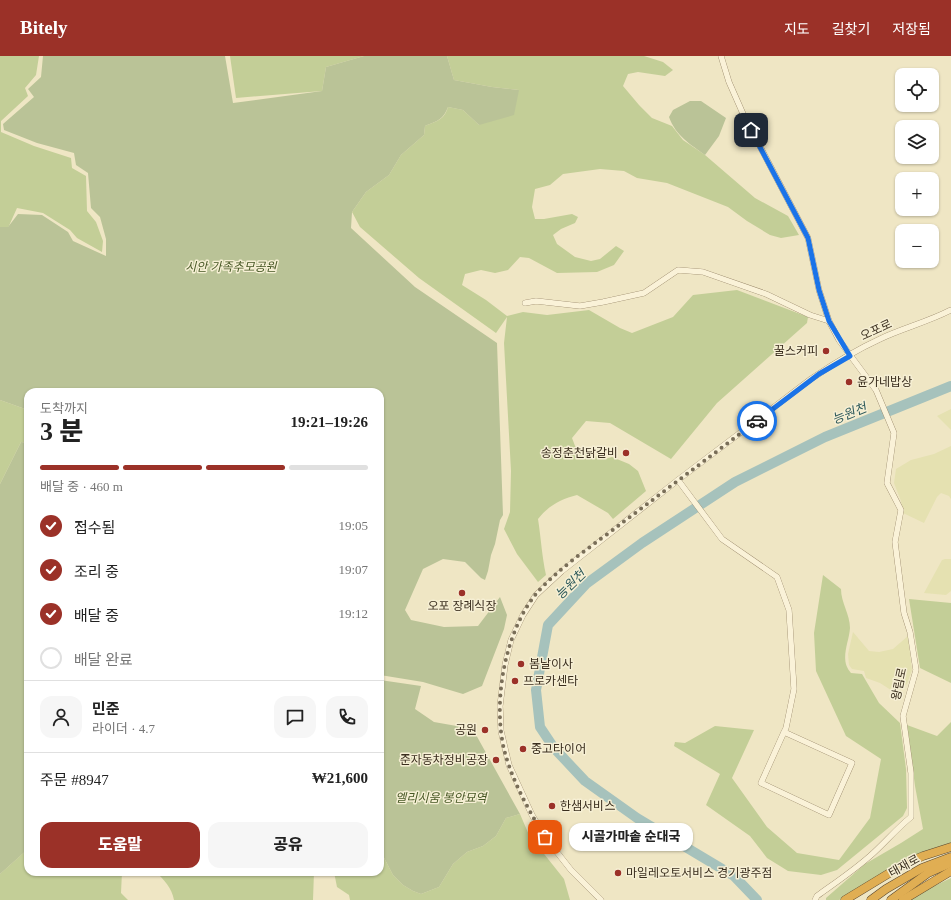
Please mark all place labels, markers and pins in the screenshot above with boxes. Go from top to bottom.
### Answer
pin [734,113,768,147]
place label: 꿀스커피 [774,344,818,358]
marker: 꿀스커피 [821,346,831,356]
place label: 윤가네밥상 [857,375,912,389]
marker: 윤가네밥상 [844,377,854,387]
place label: 송정춘천닭갈비 [541,446,618,460]
marker: 송정춘천닭갈비 [621,448,631,458]
marker: 오포 장례식장 [457,588,467,598]
place label: 오포 장례식장 [427,599,497,613]
place label: 봄날이사 [529,657,573,671]
marker: 봄날이사 [516,659,526,669]
place label: 프로카센타 [523,674,578,688]
marker: 프로카센타 [510,676,520,686]
place label: 공원 [455,723,477,737]
marker: 공원 [480,725,490,735]
place label: 중고타이어 [531,742,586,756]
marker: 중고타이어 [518,744,528,754]
place label: 준자동차정비공장 [400,753,488,767]
marker: 준자동차정비공장 [491,755,501,765]
place label: 한샘서비스 [560,799,615,813]
marker: 한샘서비스 [547,801,557,811]
pin [528,820,562,854]
callout: 시골가마솥 순대국 [569,823,693,851]
place label: 마일레오토서비스 경기광주점 [626,866,773,880]
marker: 마일레오토서비스 경기광주점 [613,868,623,878]

